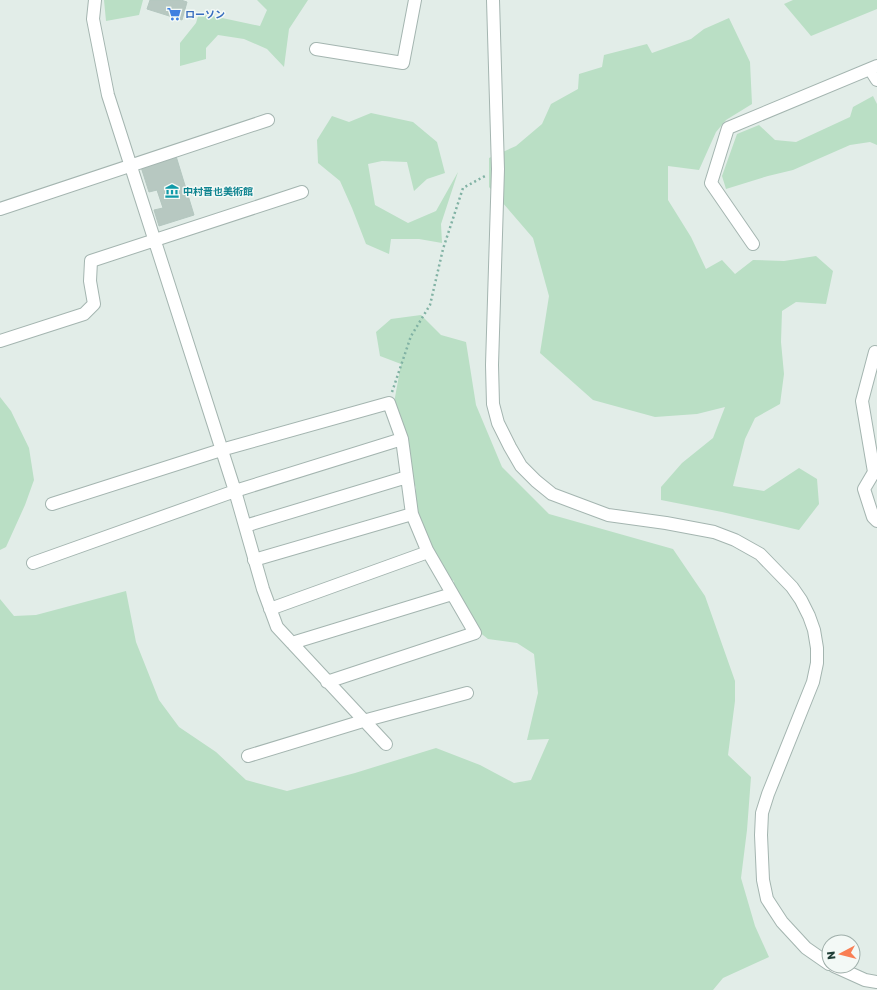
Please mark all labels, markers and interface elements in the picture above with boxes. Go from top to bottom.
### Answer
supermarket icon: ローソン [166,6,182,22]
place label: ローソン [185,8,225,20]
museum icon: 中村晋也美術館 [164,183,180,199]
place label: 中村晋也美術館 [183,185,253,197]
north arrow [821,934,861,974]
text: N [824,950,838,960]

